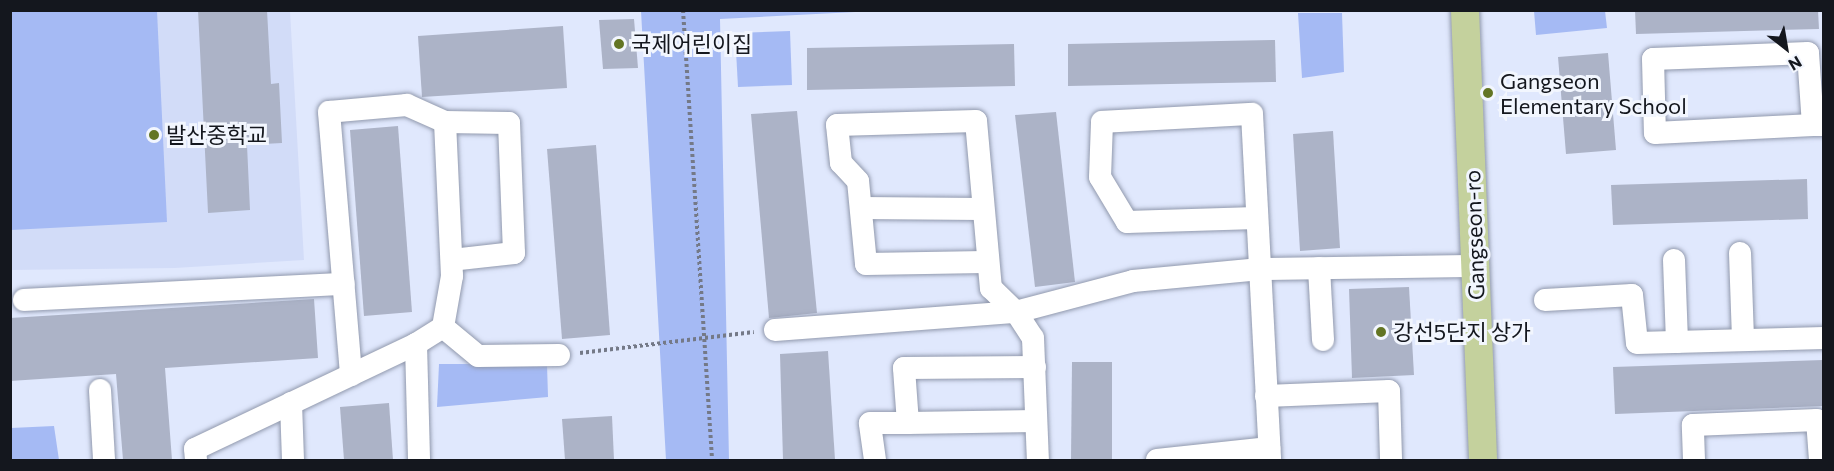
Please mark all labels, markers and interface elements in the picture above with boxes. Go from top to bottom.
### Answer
north arrow [1756,18,1816,78]
place label: 국제어린이집 [631,31,752,57]
marker: 국제어린이집 [612,37,626,51]
text: N [1785,53,1806,75]
place label: Gangseon Elementary School [1500,67,1687,118]
marker: Gangseon Elementary School [1481,86,1495,100]
place label: 발산중학교 [166,122,267,148]
marker: 발산중학교 [147,128,161,142]
street label: Gangseon-ro [1459,169,1489,301]
place label: 강선5단지 상가 [1393,319,1531,345]
marker: 강선5단지 상가 [1374,325,1388,339]

